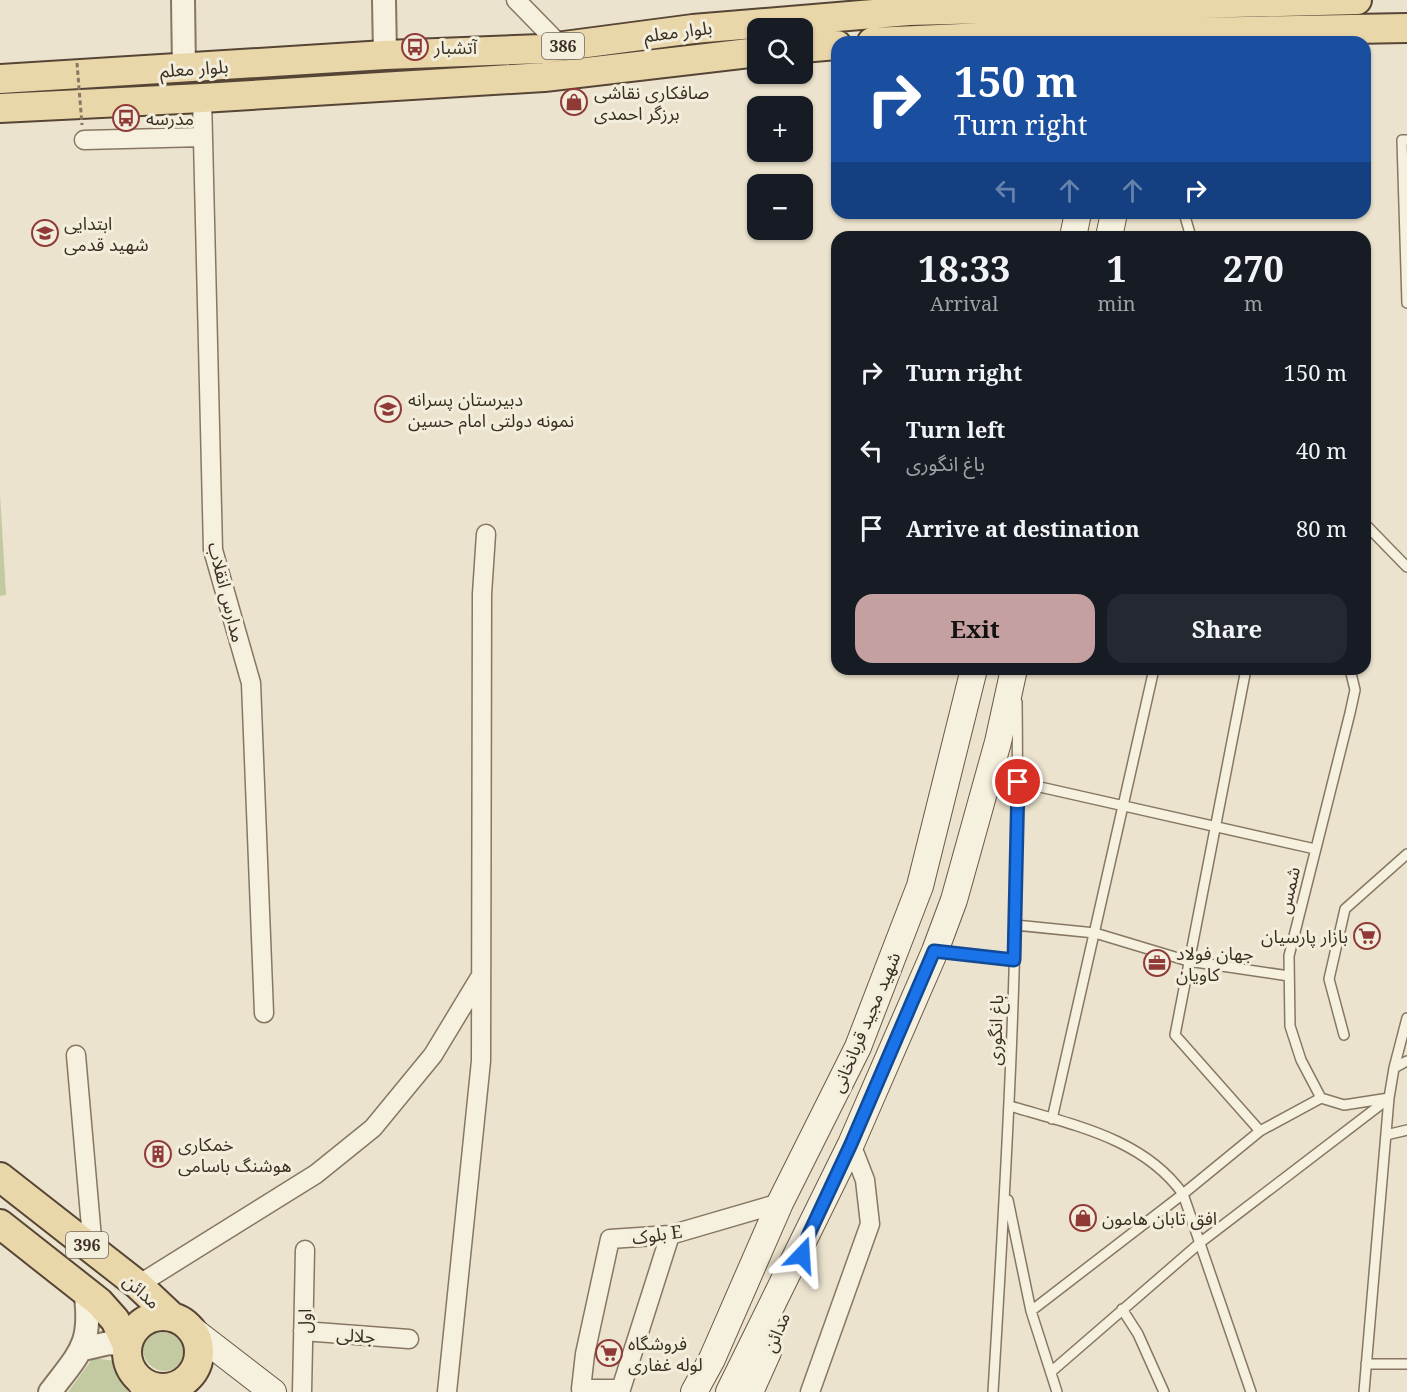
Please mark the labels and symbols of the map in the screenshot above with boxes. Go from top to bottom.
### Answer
street label: بلوار معلم [642,15,714,49]
bus stop icon: آتشبار [400,32,430,62]
road number: 386 [542,33,584,59]
place label: آتشبار [433,35,478,59]
street label: بلوار معلم [159,54,229,84]
place label: صافکاری نقاشی برزگر احمدی [594,80,709,125]
shop icon: صافکاری نقاشی برزگر احمدی [559,87,589,117]
bus stop icon: مدرسه [111,103,141,133]
place label: مدرسه [146,106,194,130]
place label: ابتدایی شهید قدمی [64,211,149,256]
school or university icon: ابتدایی شهید قدمی [30,218,60,248]
place label: دبیرستان پسرانه نمونه دولتی امام حسین [408,387,574,435]
school or university icon: دبیرستان پسرانه نمونه دولتی امام حسین [373,394,403,424]
street label: مدارس انقلاب [203,539,251,645]
pin [992,756,1043,807]
street label: شمس [1271,864,1305,916]
supermarket icon: بازار پارسیان [1352,921,1382,951]
place label: بازار پارسیان [1261,924,1348,948]
place label: جهان فولاد کاویان [1176,941,1254,986]
street label: شهید مجید قربانخانی [825,948,905,1096]
office icon: جهان فولاد کاویان [1142,948,1172,978]
street label: باغ انگوری [982,994,1011,1066]
place label: خمکاری هوشنگ باسامی [178,1132,291,1177]
building icon: خمکاری هوشنگ باسامی [143,1139,173,1169]
shop icon: افق تابان هامون [1068,1203,1098,1233]
place label: افق تابان هامون [1102,1206,1217,1230]
street label: بلوک E [630,1219,684,1249]
position arrow [770,1223,834,1287]
road number: 396 [66,1232,108,1258]
street label: مدائن [119,1268,165,1314]
street label: اول [292,1308,316,1334]
street label: مدائن [757,1308,795,1356]
street label: جلالی [336,1322,376,1348]
place label: فروشگاه لوله غفاری [628,1331,703,1376]
supermarket icon: فروشگاه لوله غفاری [594,1338,624,1368]

